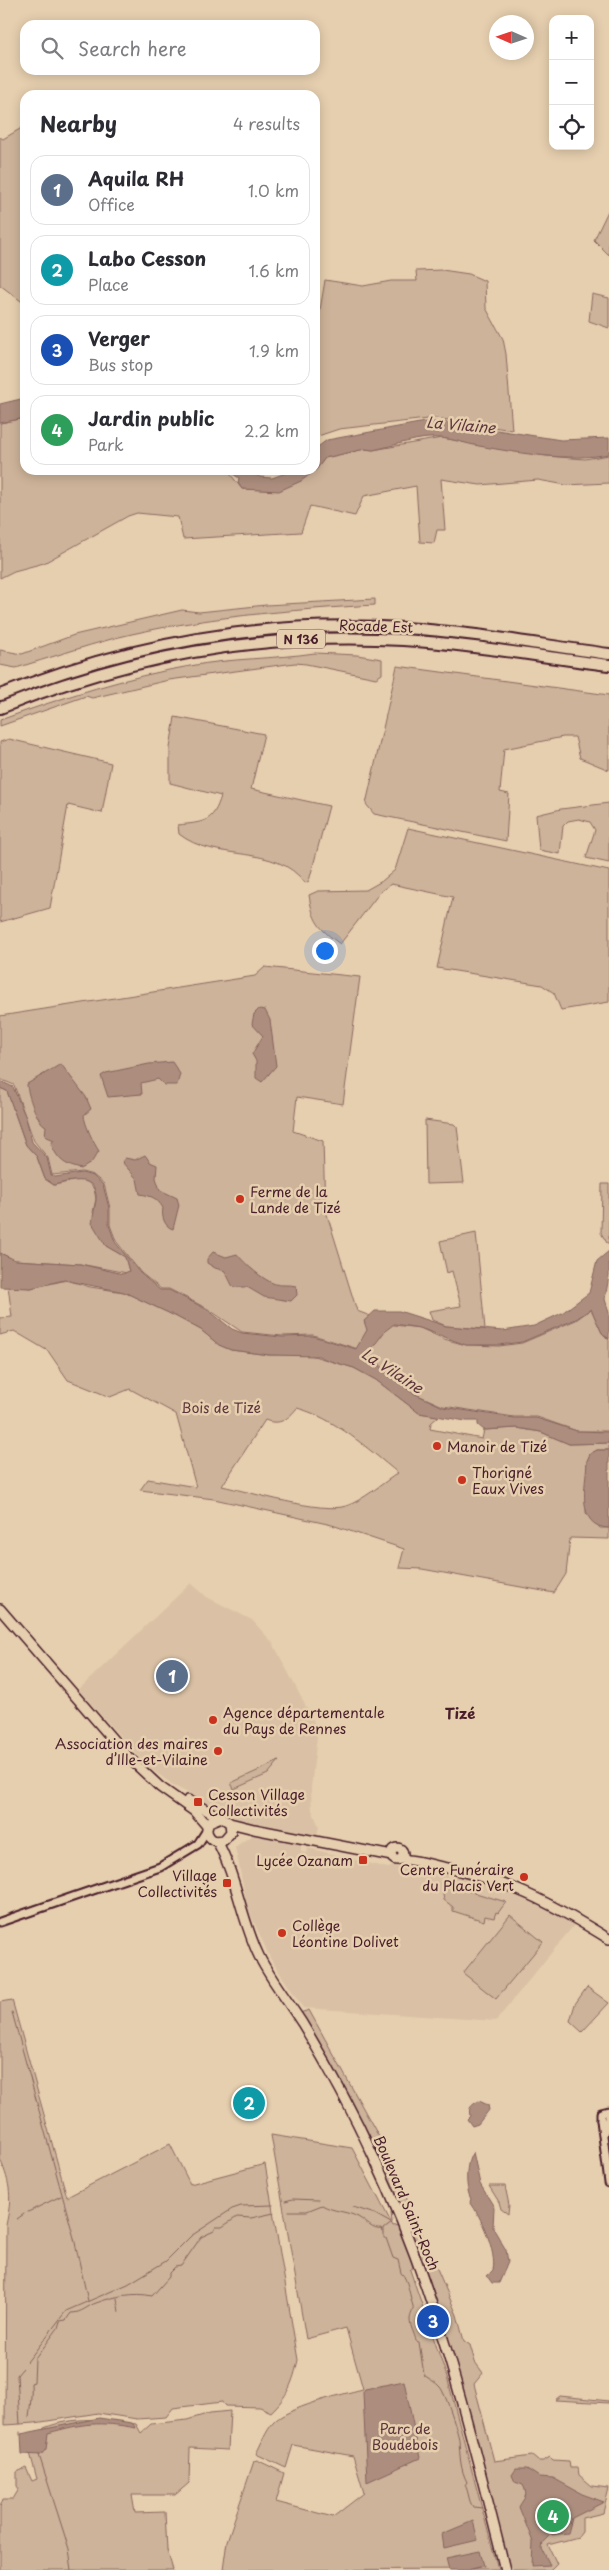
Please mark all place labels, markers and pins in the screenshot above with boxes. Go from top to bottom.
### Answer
place label: Ferme de la Lande de Tizé [250,1181,341,1218]
marker: Ferme de la Lande de Tizé [234,1193,246,1205]
place label: Manoir de Tizé [447,1436,547,1457]
marker: Manoir de Tizé [431,1440,443,1452]
place label: Thorigné Eaux Vives [472,1462,544,1499]
marker: Thorigné Eaux Vives [456,1474,468,1486]
pin: 1 [156,1657,188,1695]
place label: Agence départementale du Pays de Rennes [223,1702,385,1739]
marker: Agence départementale du Pays de Rennes [207,1714,219,1726]
place label: Association des maires d’Ille-et-Vilaine [55,1733,208,1770]
marker: Association des maires d’Ille-et-Vilaine [212,1745,224,1757]
place label: Cesson Village Collectivités [208,1784,305,1821]
marker: Cesson Village Collectivités [192,1796,204,1808]
place label: Lycée Ozanam [256,1850,353,1871]
marker: Lycée Ozanam [357,1854,369,1866]
place label: Centre Funéraire du Placis Vert [400,1859,514,1896]
place label: Village Collectivités [138,1865,217,1902]
marker: Centre Funéraire du Placis Vert [518,1871,530,1883]
marker: Village Collectivités [221,1877,233,1889]
place label: Collège Léontine Dolivet [292,1915,399,1952]
marker: Collège Léontine Dolivet [276,1927,288,1939]
pin: 2 [233,2084,265,2122]
pin: 3 [417,2302,449,2340]
pin: 4 [537,2497,569,2535]

